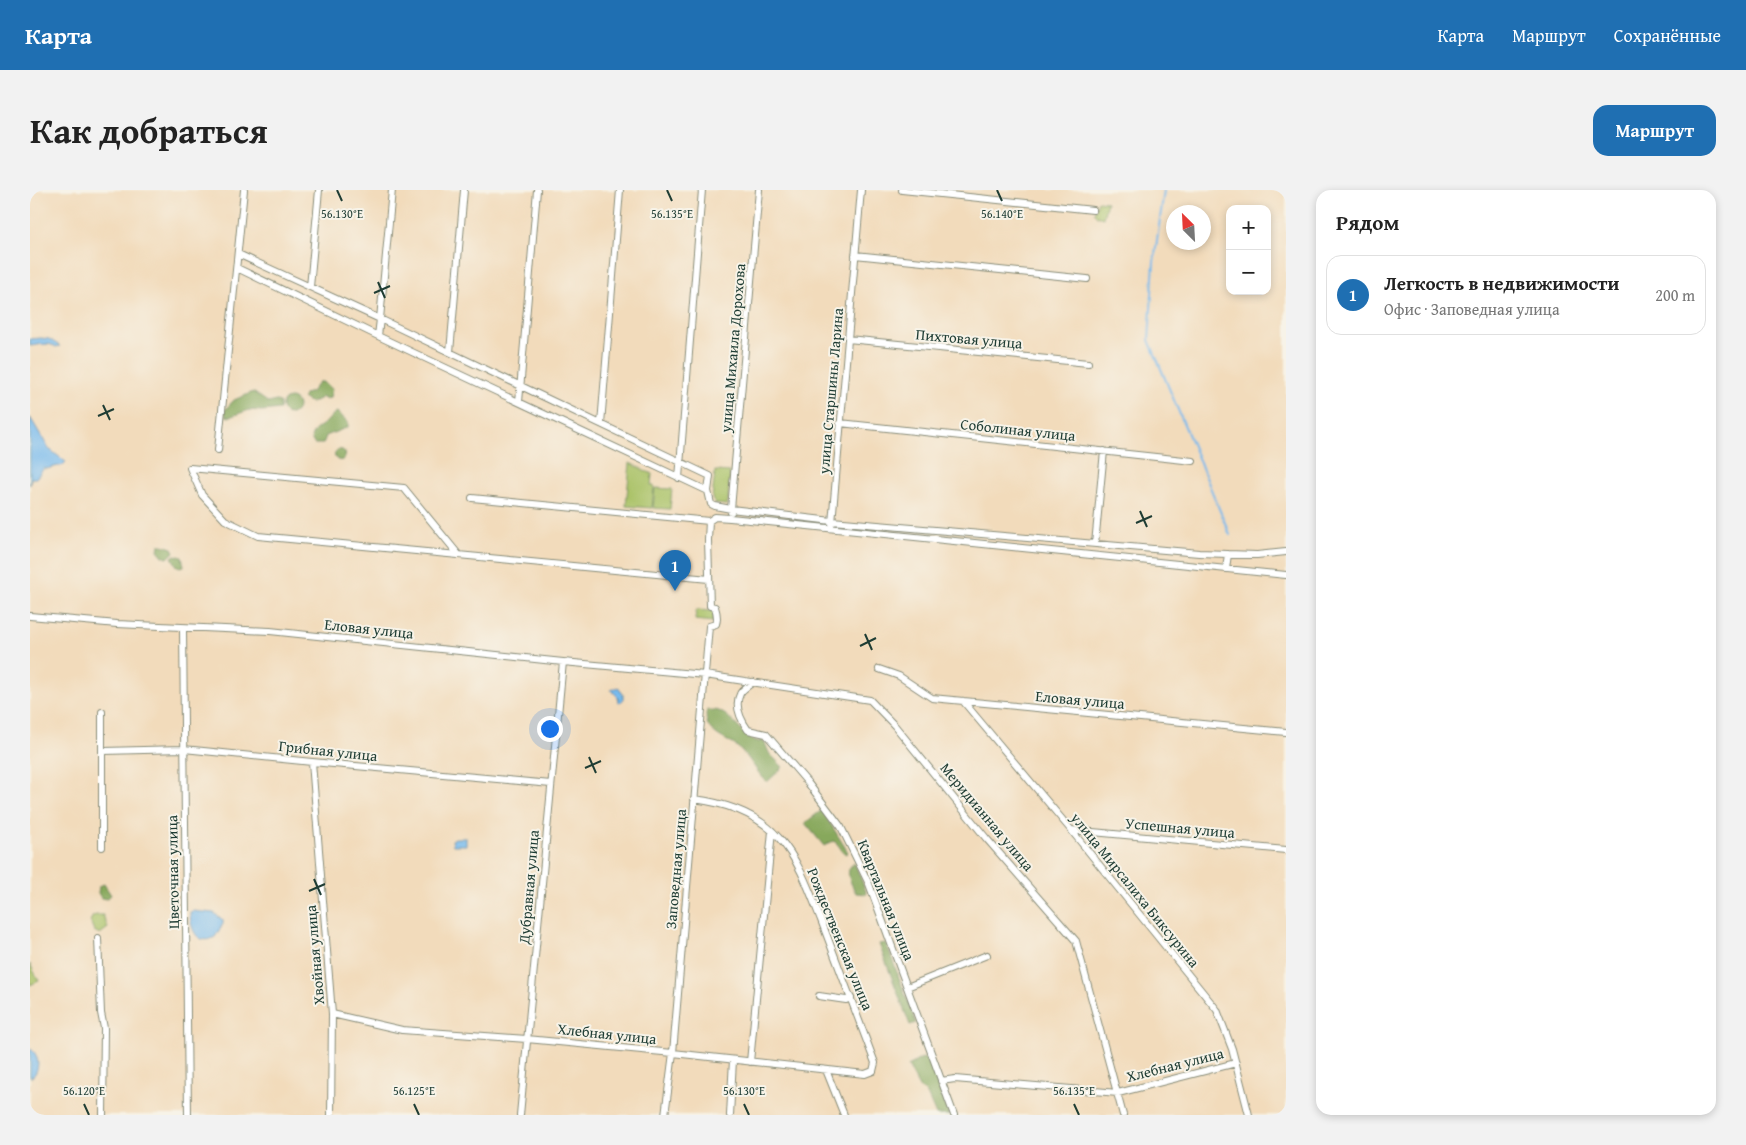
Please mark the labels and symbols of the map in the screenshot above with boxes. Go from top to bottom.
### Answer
text: 56.130°E [321,205,363,222]
text: 56.135°E [651,205,693,222]
text: 56.140°E [981,205,1023,222]
north arrow [1166,205,1211,250]
street label: улица Михаила Дорохова [715,262,750,434]
street label: улица Старшины Ларина [813,306,848,476]
street label: Пихтовая улица [915,323,1024,354]
street label: Соболиная улица [959,413,1077,446]
pin: 1 [659,550,691,591]
street label: Еловая улица [324,613,415,644]
street label: Еловая улица [1035,685,1126,714]
your location [537,716,563,742]
street label: Грибная улица [278,735,379,766]
street label: Меридианная улица [936,758,1040,876]
street label: Заповедная улица [660,807,691,930]
street label: улица Мирсалиха Биксурина [1066,807,1205,972]
street label: Успешная улица [1124,812,1237,843]
street label: Цветочная улица [161,814,184,929]
street label: Дубравная улица [513,828,544,946]
street label: Квартальная улица [853,836,921,964]
street label: Рождественская улица [802,864,879,1014]
street label: Хвойная улица [300,903,329,1006]
street label: Хлебная улица [556,1018,658,1049]
street label: Хлебная улица [1124,1042,1227,1087]
text: 56.120°E [63,1082,105,1099]
text: 56.125°E [393,1082,435,1099]
text: 56.130°E [723,1082,765,1099]
text: 56.135°E [1053,1082,1095,1099]

